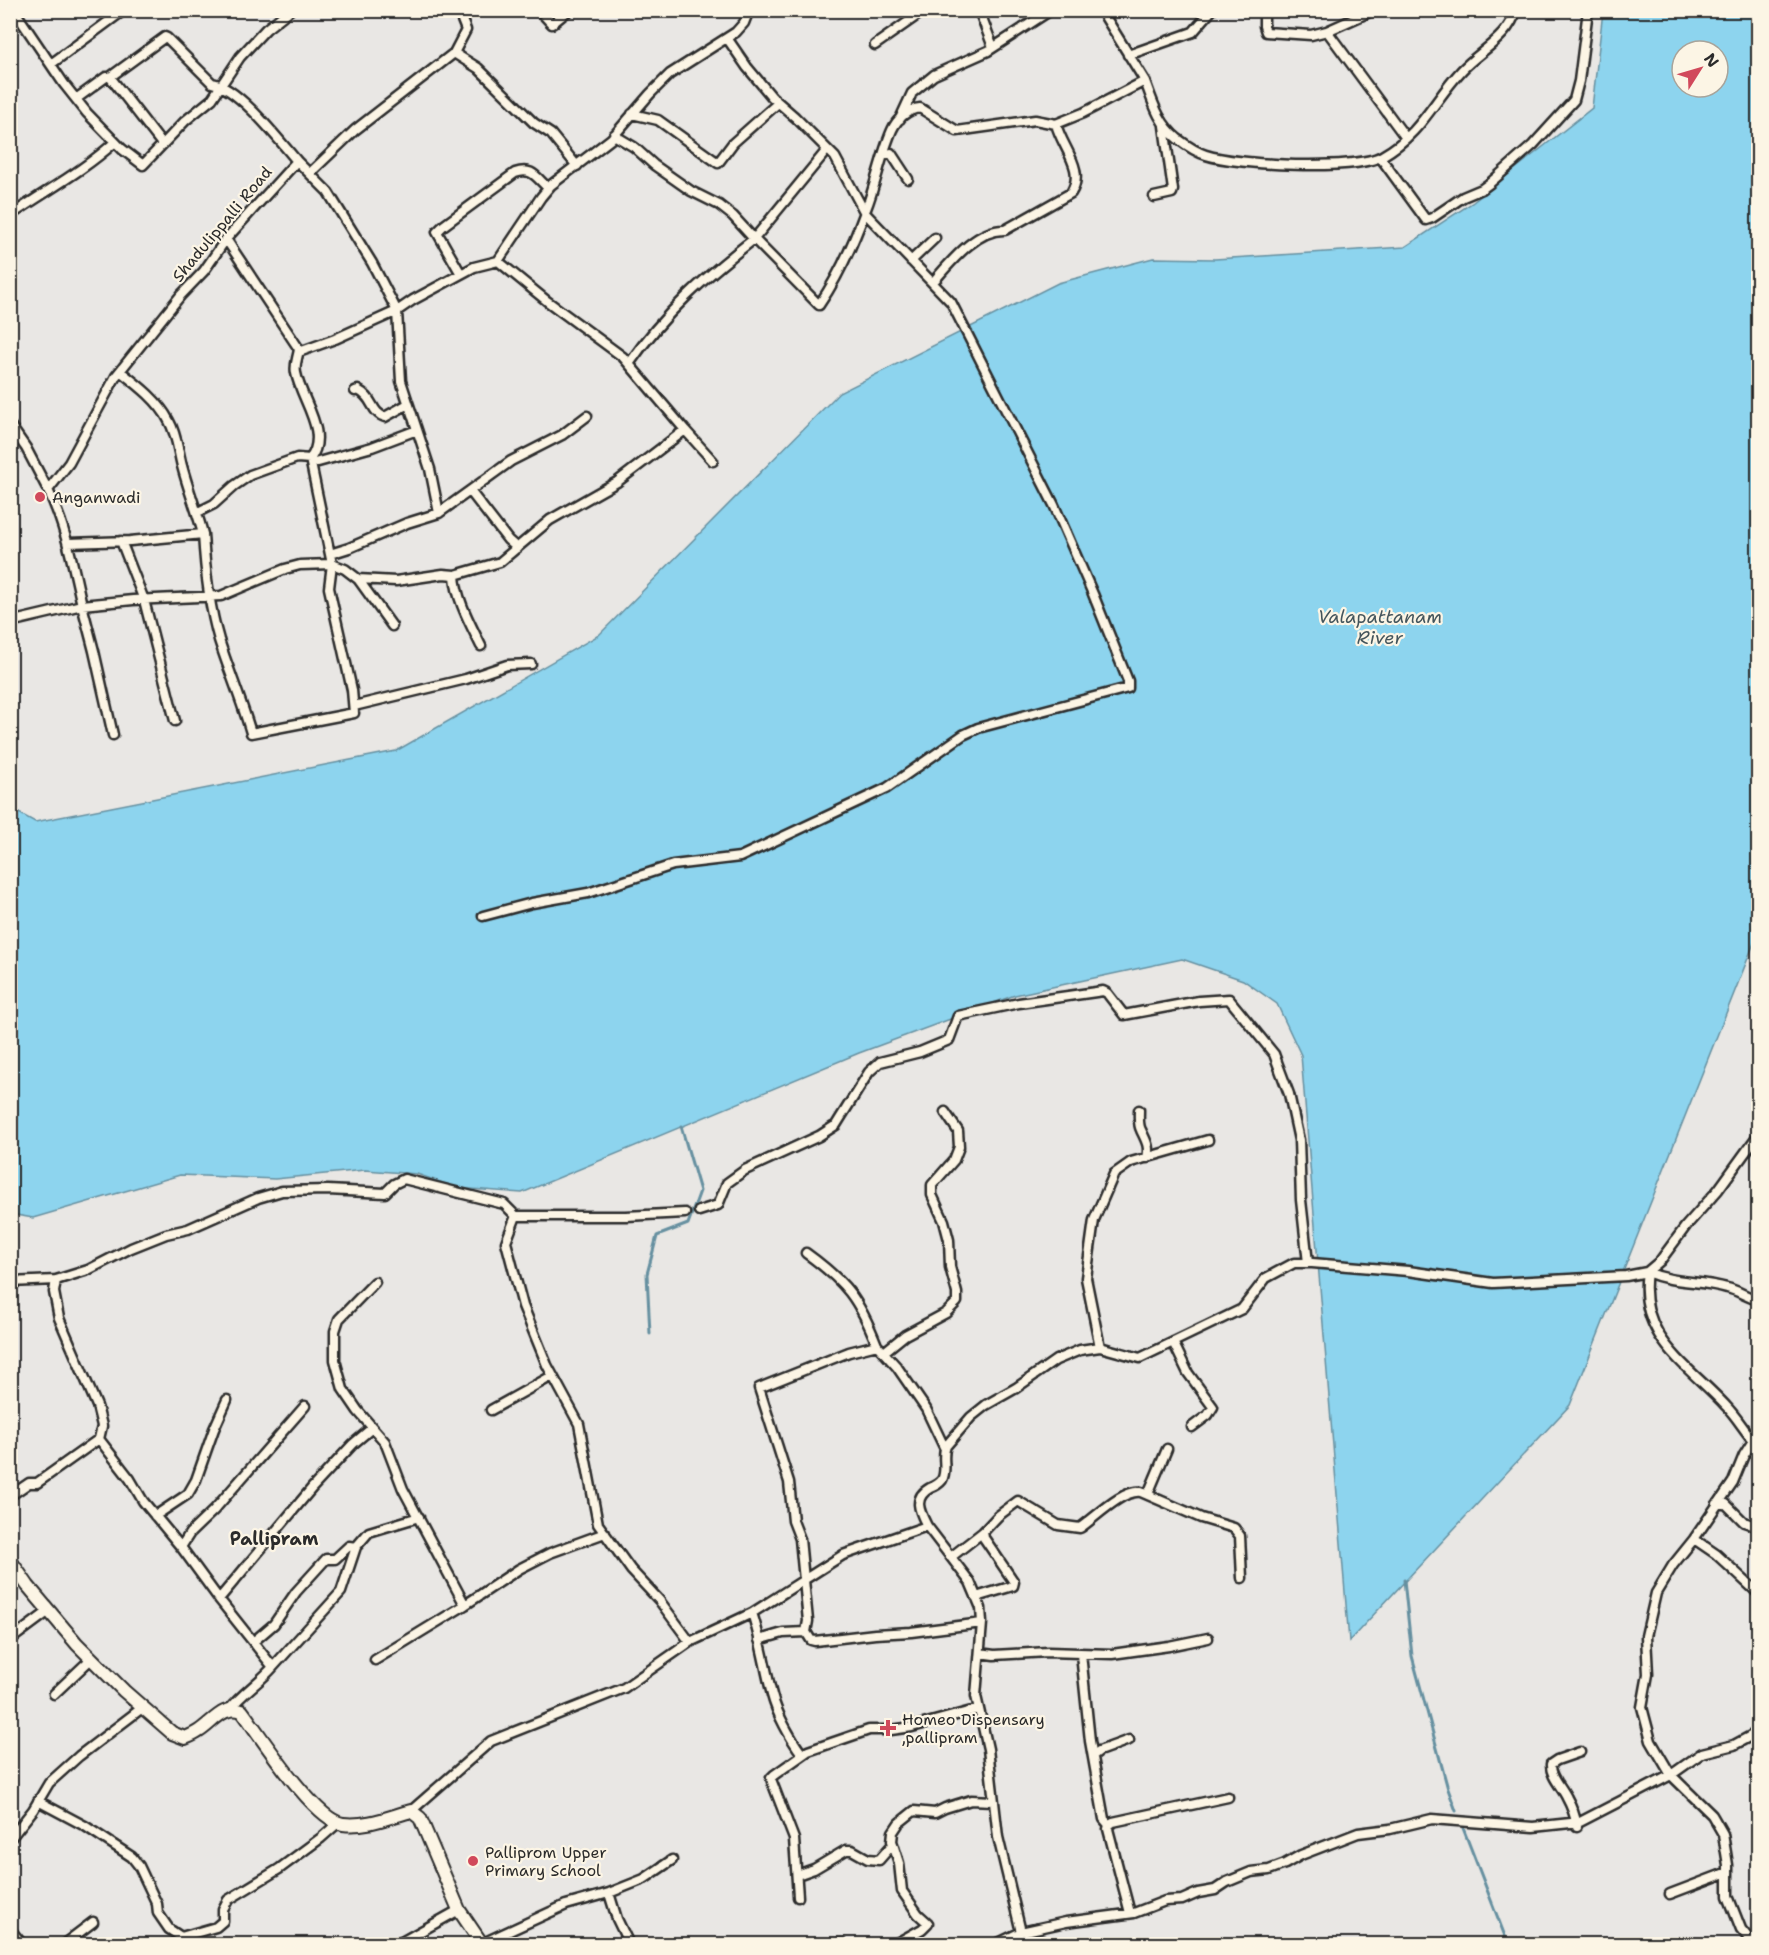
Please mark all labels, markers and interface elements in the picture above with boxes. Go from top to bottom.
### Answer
north arrow [1670,39,1730,99]
text: N [1699,49,1724,72]
street label: Shadulippalli Road [168,162,276,286]
place label: Anganwadi [52,487,141,508]
marker: Anganwadi [33,490,47,504]
water label: Valapattanam River [1318,605,1442,650]
district label: Pallipram [230,1527,319,1551]
place label: Homeo Dispensary ,pallipram [902,1709,1045,1748]
marker: Homeo Dispensary ,pallipram [879,1719,897,1737]
place label: Palliprom Upper Primary School [485,1842,607,1881]
marker: Palliprom Upper Primary School [466,1854,480,1868]

